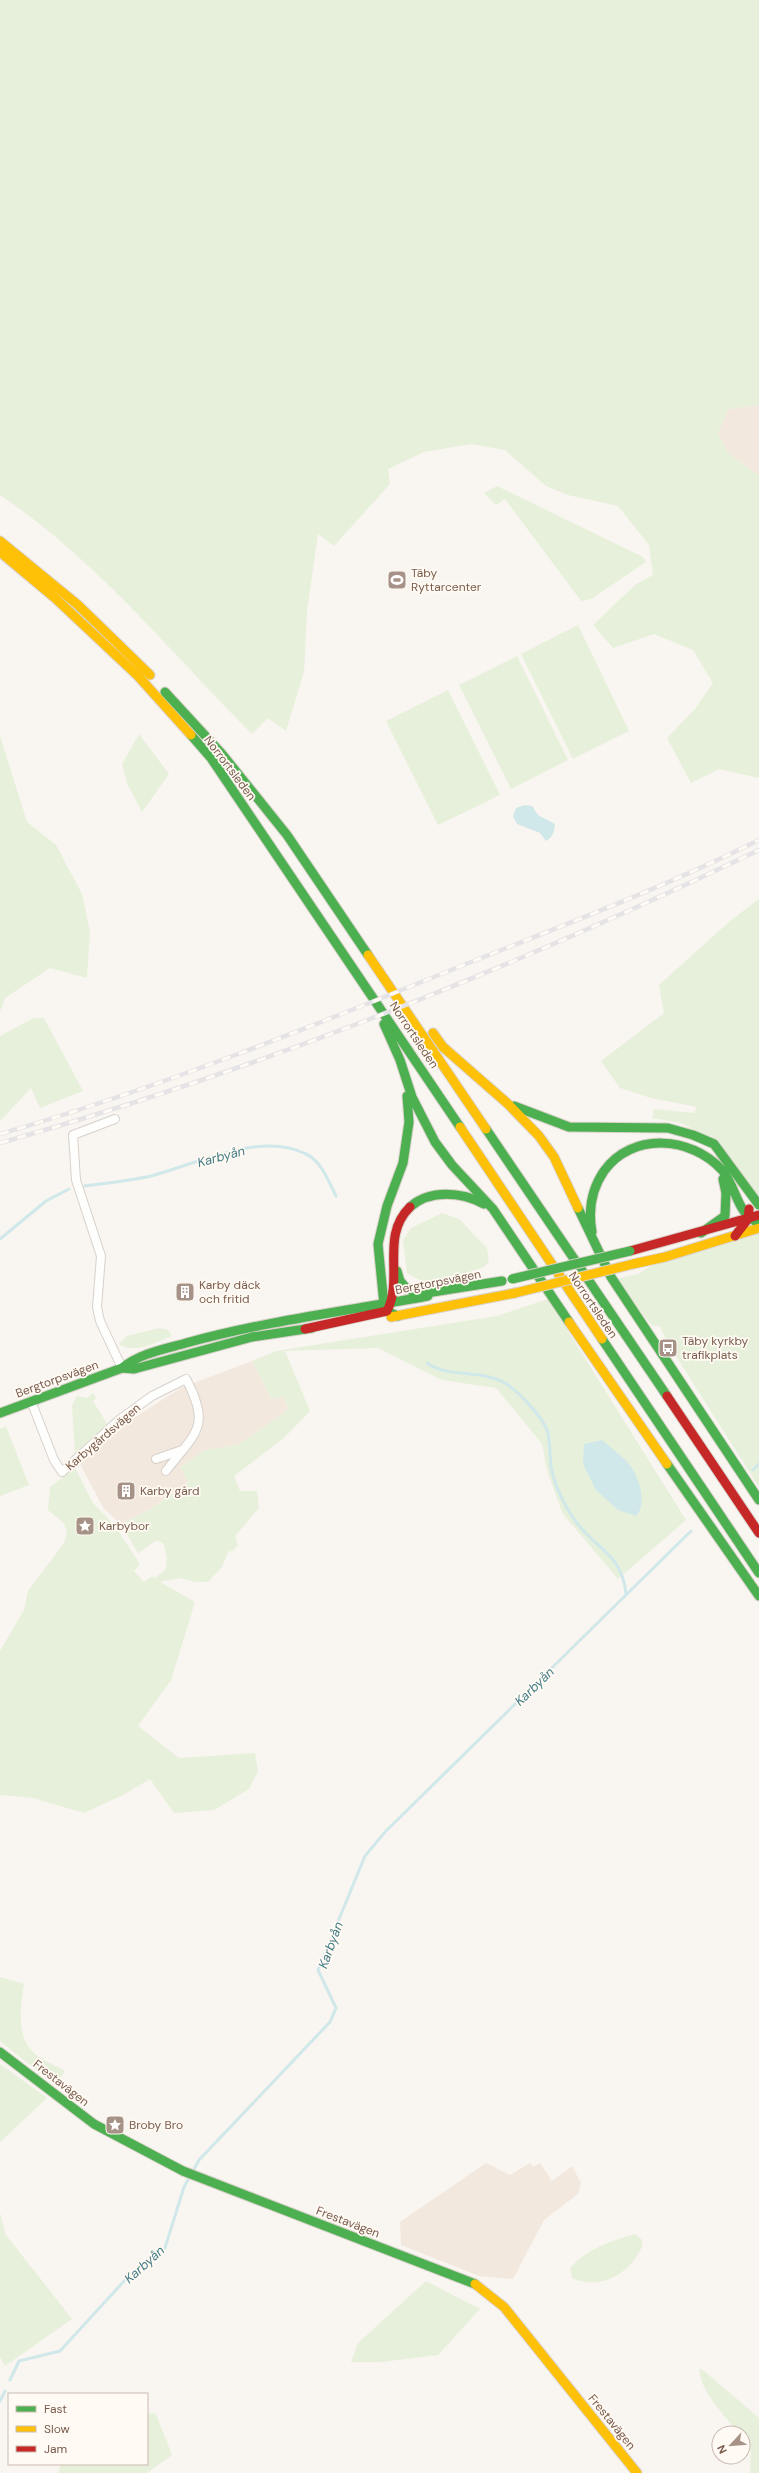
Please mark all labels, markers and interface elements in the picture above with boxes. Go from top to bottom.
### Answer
place label: Täby Ryttarcenter [411,565,482,595]
sports icon: Täby Ryttarcenter [386,569,408,591]
street label: Norrortsleden [200,732,260,804]
street label: Norrortsleden [386,999,442,1072]
water label: Karbyån [195,1142,247,1171]
street label: Bergtorpsvägen [394,1266,482,1298]
street label: Norrortsleden [565,1269,621,1342]
place label: Karby däck och fritid [199,1277,261,1307]
building icon: Karby däck och fritid [174,1281,196,1303]
place label: Täby kyrkby trafikplats [682,1333,749,1363]
bus stop icon: Täby kyrkby trafikplats [657,1337,679,1359]
street label: Bergtorpsvägen [13,1357,101,1401]
street label: Karbygårdsvägen [62,1400,144,1474]
building icon: Karby gård [115,1480,137,1502]
place label: Karby gård [140,1483,200,1499]
place icon: Karbybor [74,1515,96,1537]
place label: Karbybor [99,1518,150,1534]
water label: Karbyån [511,1663,558,1709]
water label: Karbyån [314,1919,347,1971]
street label: Frestavägen [30,2056,92,2110]
place icon: Broby Bro [104,2114,126,2136]
place label: Broby Bro [129,2117,183,2133]
street label: Frestavägen [314,2203,382,2241]
water label: Karbyån [121,2242,168,2287]
street label: Frestavägen [585,2391,639,2453]
legend [8,2393,148,2465]
text: Fast [44,2401,67,2417]
text: Slow [44,2421,70,2437]
north arrow [711,2425,751,2465]
text: Jam [44,2441,67,2457]
text: N [714,2443,730,2456]

